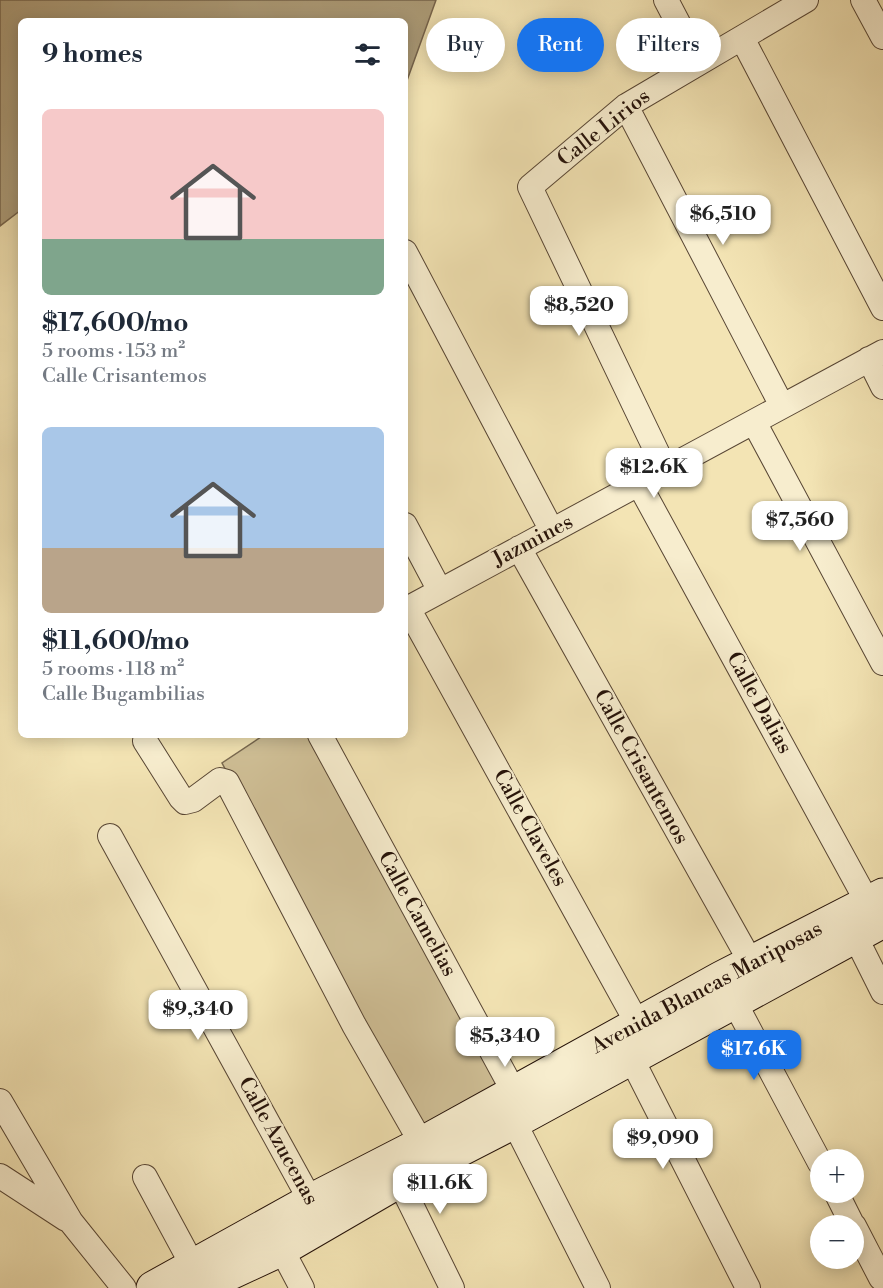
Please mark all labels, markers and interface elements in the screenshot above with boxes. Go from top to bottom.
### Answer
chip: Buy [426,18,505,72]
chip: Rent [517,18,604,72]
chip: Filters [616,18,721,72]
text: 9 homes [42,38,143,70]
icon: filters [351,38,384,71]
street label: Calle Lirios [552,84,656,172]
icon: home [159,148,267,256]
pin: $6,510 [674,195,772,246]
text: $6,510 [690,202,756,227]
pin: $8,520 [530,286,628,337]
text: $8,520 [544,293,614,318]
text: $17,600/mo [42,307,189,339]
text: 5 rooms · 153 m² [42,339,185,364]
text: Calle Crisantemos [42,364,207,389]
pin: $12.6K [605,448,703,499]
text: $12.6K [620,455,688,480]
icon: home [159,466,267,574]
pin: $7,560 [751,501,849,552]
text: $7,560 [766,508,834,533]
street label: Jazmines [487,509,578,573]
text: $11,600/mo [42,625,190,657]
street label: Calle Dalias [720,648,798,758]
text: 5 rooms · 118 m² [42,657,184,682]
text: Calle Bugambilias [42,682,205,707]
street label: Calle Crisantemos [588,685,694,849]
street label: Calle Claveles [487,765,573,891]
street label: Calle Camelias [372,847,462,981]
street label: Avenida Blancas Mariposas [586,916,827,1060]
pin: $9,340 [149,990,247,1041]
text: $9,340 [163,997,233,1022]
pin: $5,340 [456,1017,554,1068]
text: $5,340 [470,1024,540,1049]
pin: $17.6K [705,1030,803,1081]
text: $17.6K [721,1037,787,1062]
street label: Calle Azucenas [232,1072,324,1210]
pin: $9,090 [614,1119,712,1170]
text: $9,090 [627,1126,699,1151]
map controls [810,1149,864,1269]
button: + [810,1149,864,1203]
pin: $11.6K [391,1164,489,1215]
text: $11.6K [407,1171,473,1196]
button: − [810,1215,864,1269]

